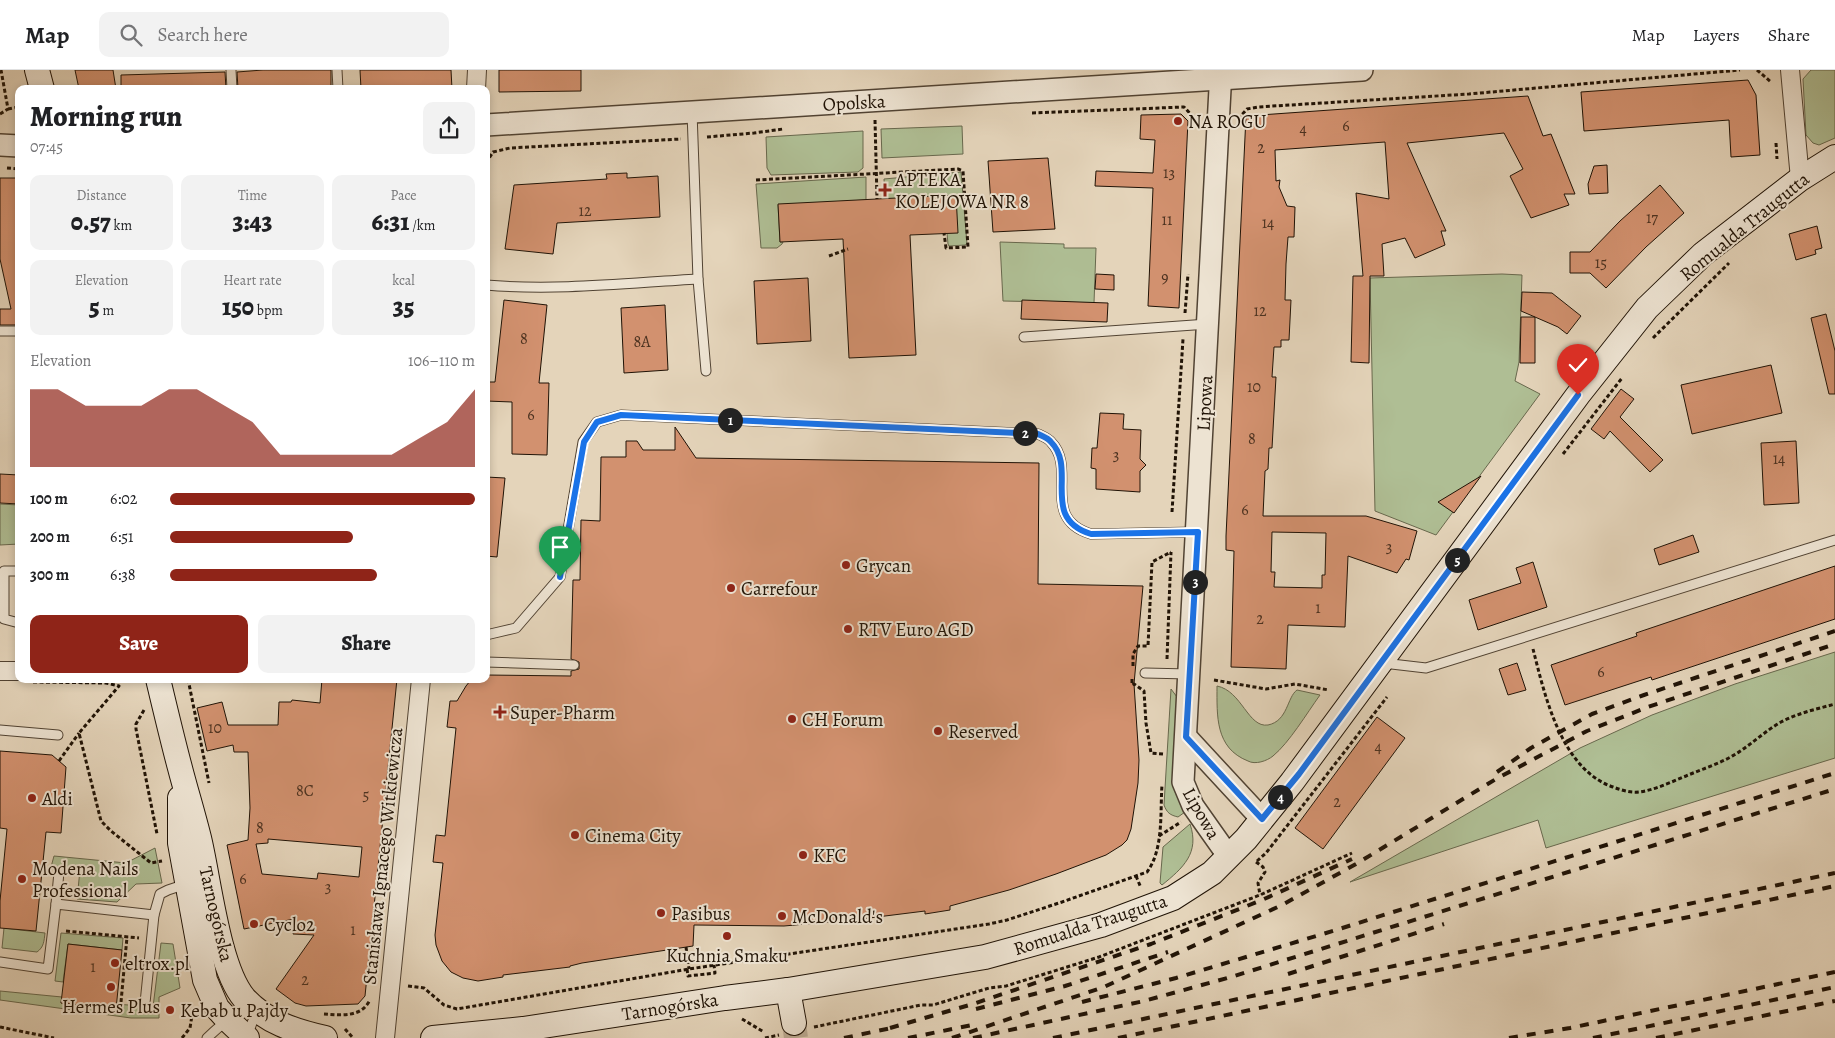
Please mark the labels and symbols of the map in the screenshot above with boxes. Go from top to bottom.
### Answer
street label: Opolska [822,88,886,118]
place label: NA ROGU [1188,109,1267,135]
marker: NA ROGU [1172,115,1184,127]
house number: 6 [1342,115,1350,137]
house number: 4 [1299,118,1307,140]
house number: 2 [1257,137,1265,159]
house number: 13 [1163,162,1175,184]
street label: Romualda Traugutta [1674,166,1815,287]
place label: APTEKA KOLEJOWA NR 8 [894,167,1029,215]
marker: APTEKA KOLEJOWA NR 8 [879,184,891,196]
house number: 12 [578,200,592,222]
house number: 17 [1646,207,1658,229]
house number: 11 [1162,209,1173,231]
house number: 14 [1262,212,1274,234]
house number: 15 [1595,252,1607,274]
house number: 9 [1161,267,1169,289]
house number: 12 [1253,300,1267,322]
house number: 8 [520,328,528,350]
house number: 8A [633,331,651,353]
pin [1557,344,1599,395]
street label: Lipowa [1191,374,1219,432]
house number: 10 [1247,376,1261,398]
house number: 6 [527,404,535,426]
pin: 1 [718,408,742,432]
pin: 2 [1012,420,1038,446]
house number: 8 [1248,428,1256,450]
house number: 3 [1113,444,1119,466]
house number: 14 [1773,448,1785,470]
house number: 6 [1241,499,1249,521]
pin [539,526,581,577]
house number: 3 [1386,536,1392,558]
pin: 5 [1444,548,1470,572]
place label: Grycan [856,553,911,579]
marker: Grycan [840,559,852,571]
pin: 3 [1182,570,1208,594]
place label: Carrefour [741,576,818,602]
marker: Carrefour [725,582,737,594]
house number: 1 [1315,597,1321,619]
house number: 2 [1256,608,1264,630]
place label: RTV Euro AGD [858,617,974,643]
marker: RTV Euro AGD [842,623,854,635]
house number: 6 [1597,661,1605,683]
place label: Super-Pharm [510,700,615,726]
marker: Super-Pharm [494,706,506,718]
place label: CH Forum [802,707,884,733]
marker: CH Forum [786,713,798,725]
house number: 10 [208,717,222,739]
place label: Reserved [948,719,1019,745]
marker: Reserved [932,725,944,737]
street label: Stanisława Ignacego Witkiewicza [357,726,409,986]
house number: 4 [1374,736,1382,758]
house number: 8C [296,780,314,802]
street label: Lipowa [1176,783,1226,844]
house number: 5 [363,784,370,806]
pin: 4 [1268,784,1292,810]
place label: Aldi [41,786,73,812]
house number: 2 [1333,791,1341,813]
marker: Aldi [26,792,38,804]
house number: 8 [256,817,264,839]
place label: Cinema City [585,823,681,849]
marker: Cinema City [569,829,581,841]
place label: KFC [813,843,846,869]
marker: KFC [797,849,809,861]
place label: Modena Nails Professional [32,856,139,904]
street label: Tarnogórska [192,864,240,965]
house number: 6 [239,868,247,890]
marker: Modena Nails Professional [16,873,28,885]
house number: 3 [325,876,331,898]
street label: Romualda Traugutta [1010,888,1171,962]
place label: Pasibus [671,901,731,927]
place label: McDonald's [792,904,883,930]
marker: Pasibus [655,907,667,919]
marker: McDonald's [776,910,788,922]
place label: Cyclo2 [264,912,315,938]
marker: Cyclo2 [248,918,260,930]
house number: 1 [350,919,356,941]
marker: Kuchnia Smaku [721,930,733,942]
place label: Kuchnia Smaku [666,943,789,969]
place label: eltrox.pl [125,951,190,977]
house number: 1 [90,956,96,978]
marker: eltrox.pl [109,957,121,969]
house number: 2 [301,969,309,991]
marker: Hermes Plus [105,981,117,993]
street label: Tarnogórska [620,987,720,1027]
place label: Hermes Plus [62,994,160,1020]
place label: Kebab u Pajdy [180,998,289,1024]
marker: Kebab u Pajdy [164,1004,176,1016]

